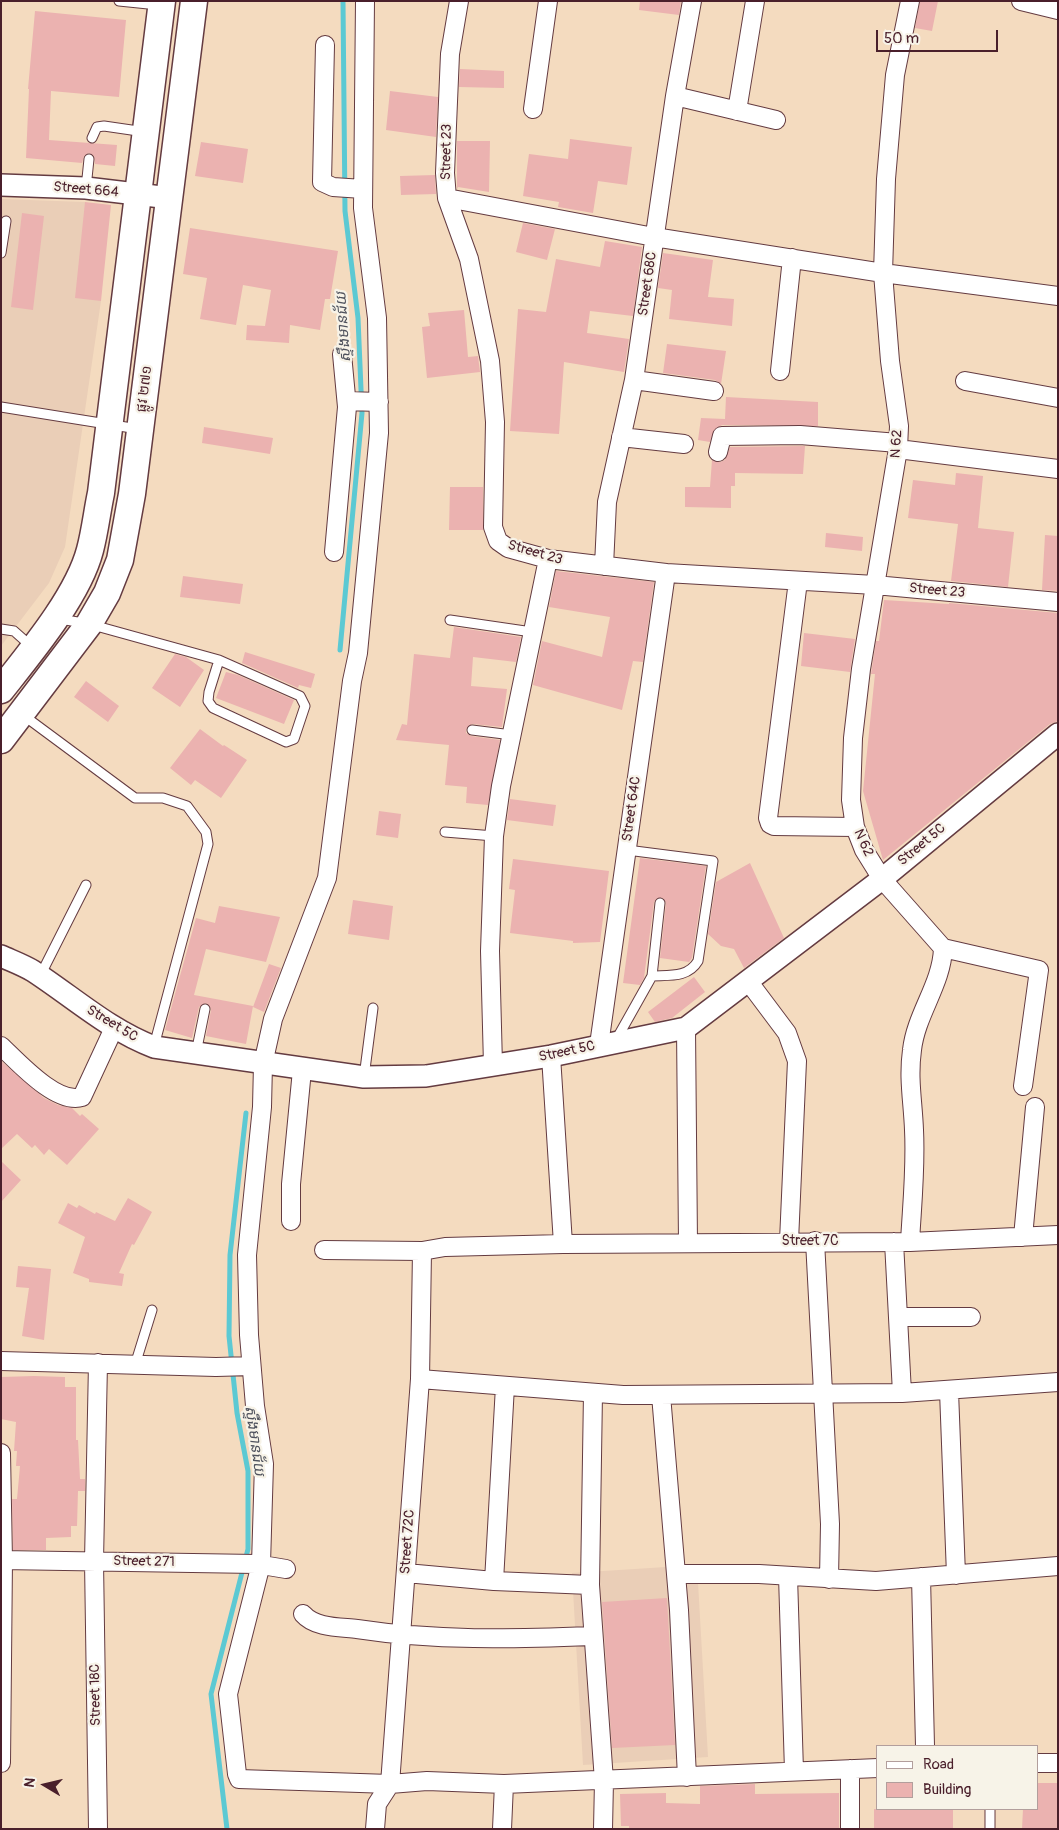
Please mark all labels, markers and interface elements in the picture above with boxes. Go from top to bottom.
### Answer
scale bar [879,20,1002,52]
text: 50 m [884,29,919,48]
street label: Street 23 [438,124,456,180]
street label: Street 664 [53,179,119,201]
street label: Street 68C [635,251,661,317]
water label: ស្ទឹងមានជ័យ [333,291,355,363]
street label: ផ្លូវ ២៧១ [134,365,156,413]
street label: N 62 [888,429,906,459]
street label: Street 23 [506,537,564,569]
street label: Street 23 [908,580,966,602]
street label: Street 64C [619,775,645,843]
street label: Street 5C [895,820,949,870]
street label: N 62 [850,827,876,859]
street label: Street 5C [83,1002,141,1046]
street label: Street 5C [537,1038,597,1066]
street label: Street 7C [781,1233,839,1249]
water label: ស្ទឹងមានជ័យ [240,1405,268,1477]
street label: Street 72C [397,1509,419,1575]
street label: Street 271 [113,1553,175,1571]
street label: Street 18C [87,1664,105,1726]
legend [876,1745,1039,1810]
text: Road [923,1755,954,1774]
north arrow [20,1760,70,1810]
text: N [21,1777,39,1789]
text: Building [923,1780,971,1799]

